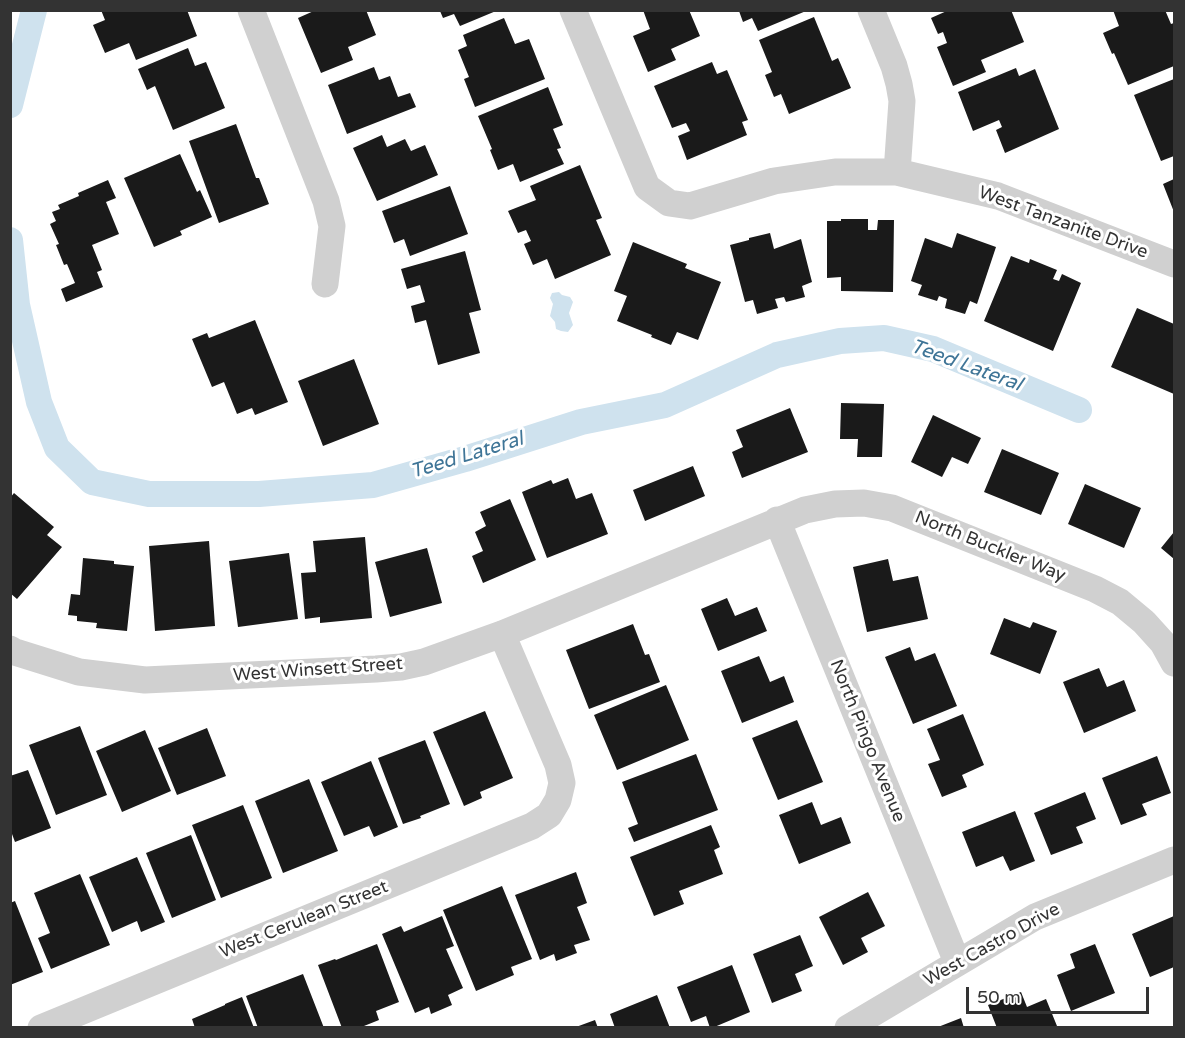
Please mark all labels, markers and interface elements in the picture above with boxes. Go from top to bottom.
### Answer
street label: West Tanzanite Drive [975,182,1151,264]
water label: Teed Lateral [907,335,1025,397]
water label: Teed Lateral [408,427,526,485]
street label: North Buckler Way [911,507,1069,587]
street label: West Winsett Street [233,653,403,687]
street label: North Pingo Avenue [825,657,909,825]
street label: West Cerulean Street [217,876,391,964]
street label: West Castro Drive [920,899,1064,991]
scale bar [969,975,1152,1013]
text: 50 m [977,986,1021,1008]

